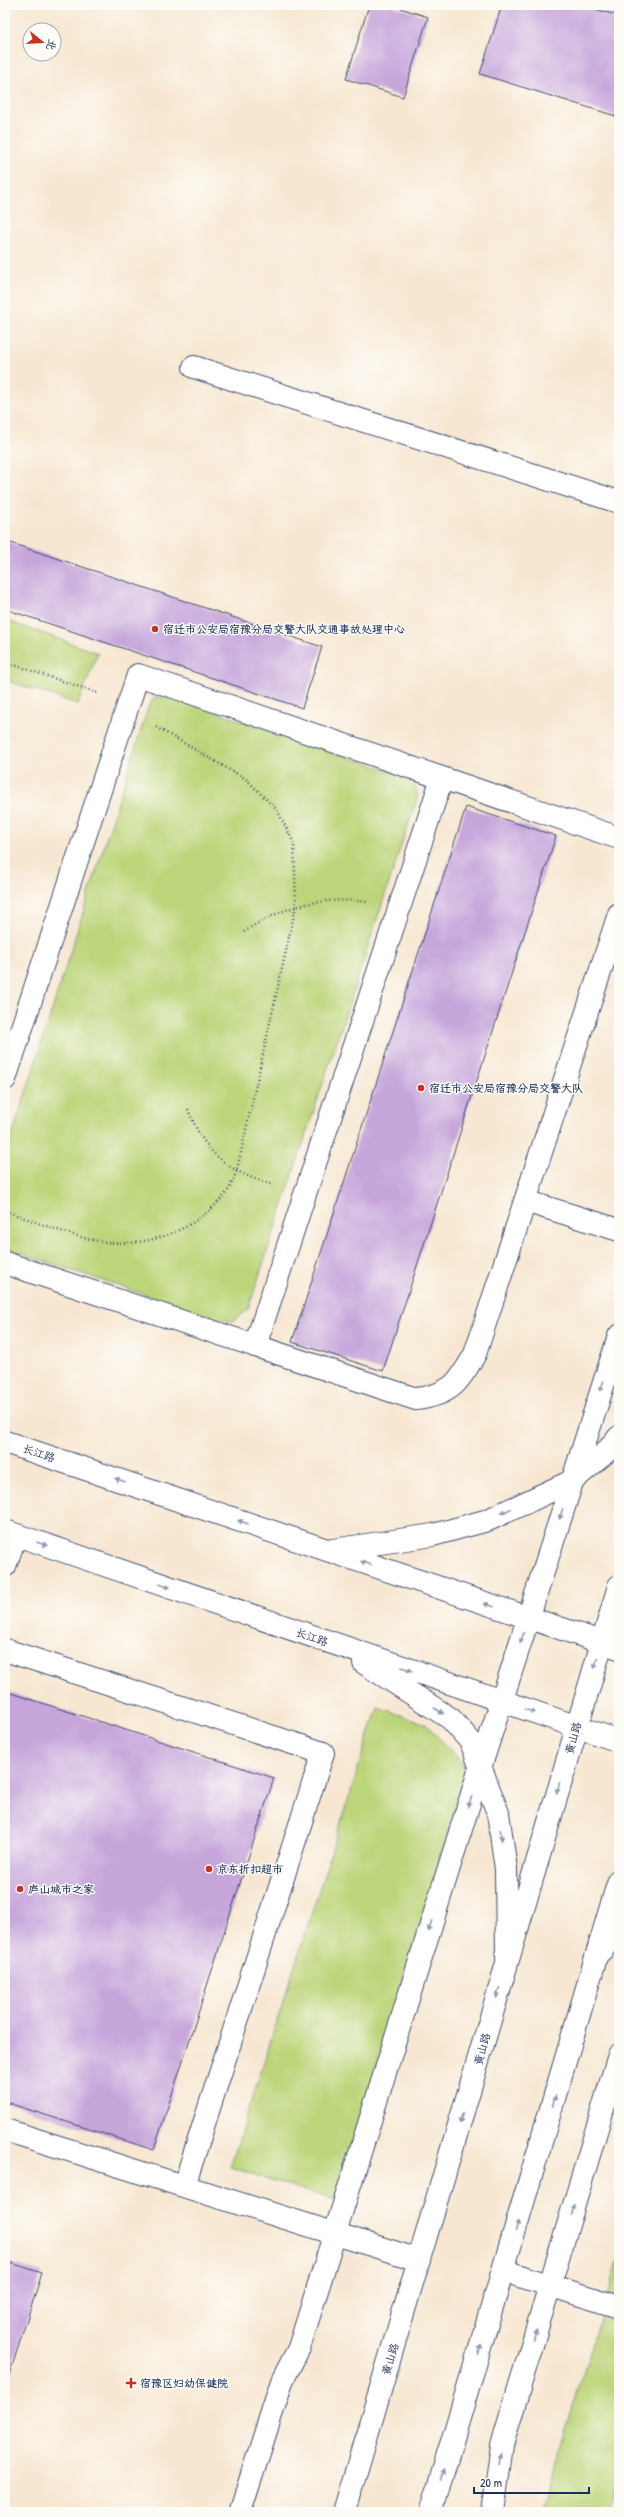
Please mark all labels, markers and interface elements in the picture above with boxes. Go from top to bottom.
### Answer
north arrow [22,22,62,62]
text: 北 [43,38,60,52]
place label: 宿迁市公安局宿豫分局交警大队交通事故处理中心 [163,622,405,636]
marker: 宿迁市公安局宿豫分局交警大队交通事故处理中心 [150,624,160,634]
place label: 宿迁市公安局宿豫分局交警大队 [429,1081,583,1095]
marker: 宿迁市公安局宿豫分局交警大队 [416,1083,426,1093]
one-way arrow [599,1381,605,1393]
street label: 长江路 [21,1441,57,1465]
one-way arrow [113,1477,125,1483]
one-way arrow [500,1508,512,1514]
one-way arrow [558,1508,564,1520]
one-way arrow [236,1518,248,1524]
one-way arrow [36,1541,48,1547]
one-way arrow [360,1560,372,1566]
one-way arrow [159,1583,171,1589]
one-way arrow [483,1601,495,1607]
street label: 长江路 [294,1625,330,1649]
one-way arrow [519,1632,525,1644]
one-way arrow [593,1657,599,1669]
one-way arrow [401,1666,413,1672]
one-way arrow [433,1707,444,1714]
one-way arrow [524,1708,536,1714]
street label: 黄山路 [562,1720,584,1756]
one-way arrow [555,1782,561,1794]
one-way arrow [466,1796,472,1808]
one-way arrow [498,1829,504,1841]
place label: 京东折扣超市 [217,1862,283,1876]
marker: 京东折扣超市 [204,1864,214,1874]
place label: 庐山城市之家 [28,1882,94,1896]
marker: 庐山城市之家 [15,1884,25,1894]
one-way arrow [427,1920,433,1932]
one-way arrow [495,1987,501,1999]
street label: 黄山路 [471,2031,493,2067]
one-way arrow [551,2095,557,2107]
one-way arrow [458,2112,464,2124]
one-way arrow [570,2204,576,2216]
one-way arrow [514,2219,520,2231]
one-way arrow [533,2328,539,2340]
street label: 黄山路 [378,2341,402,2377]
one-way arrow [477,2344,483,2356]
place label: 宿豫区妇幼保健院 [140,2376,228,2390]
marker: 宿豫区妇幼保健院 [125,2377,137,2389]
one-way arrow [497,2453,503,2466]
one-way arrow [439,2468,445,2480]
scale bar [474,2469,589,2495]
text: 20 m [480,2474,502,2491]

